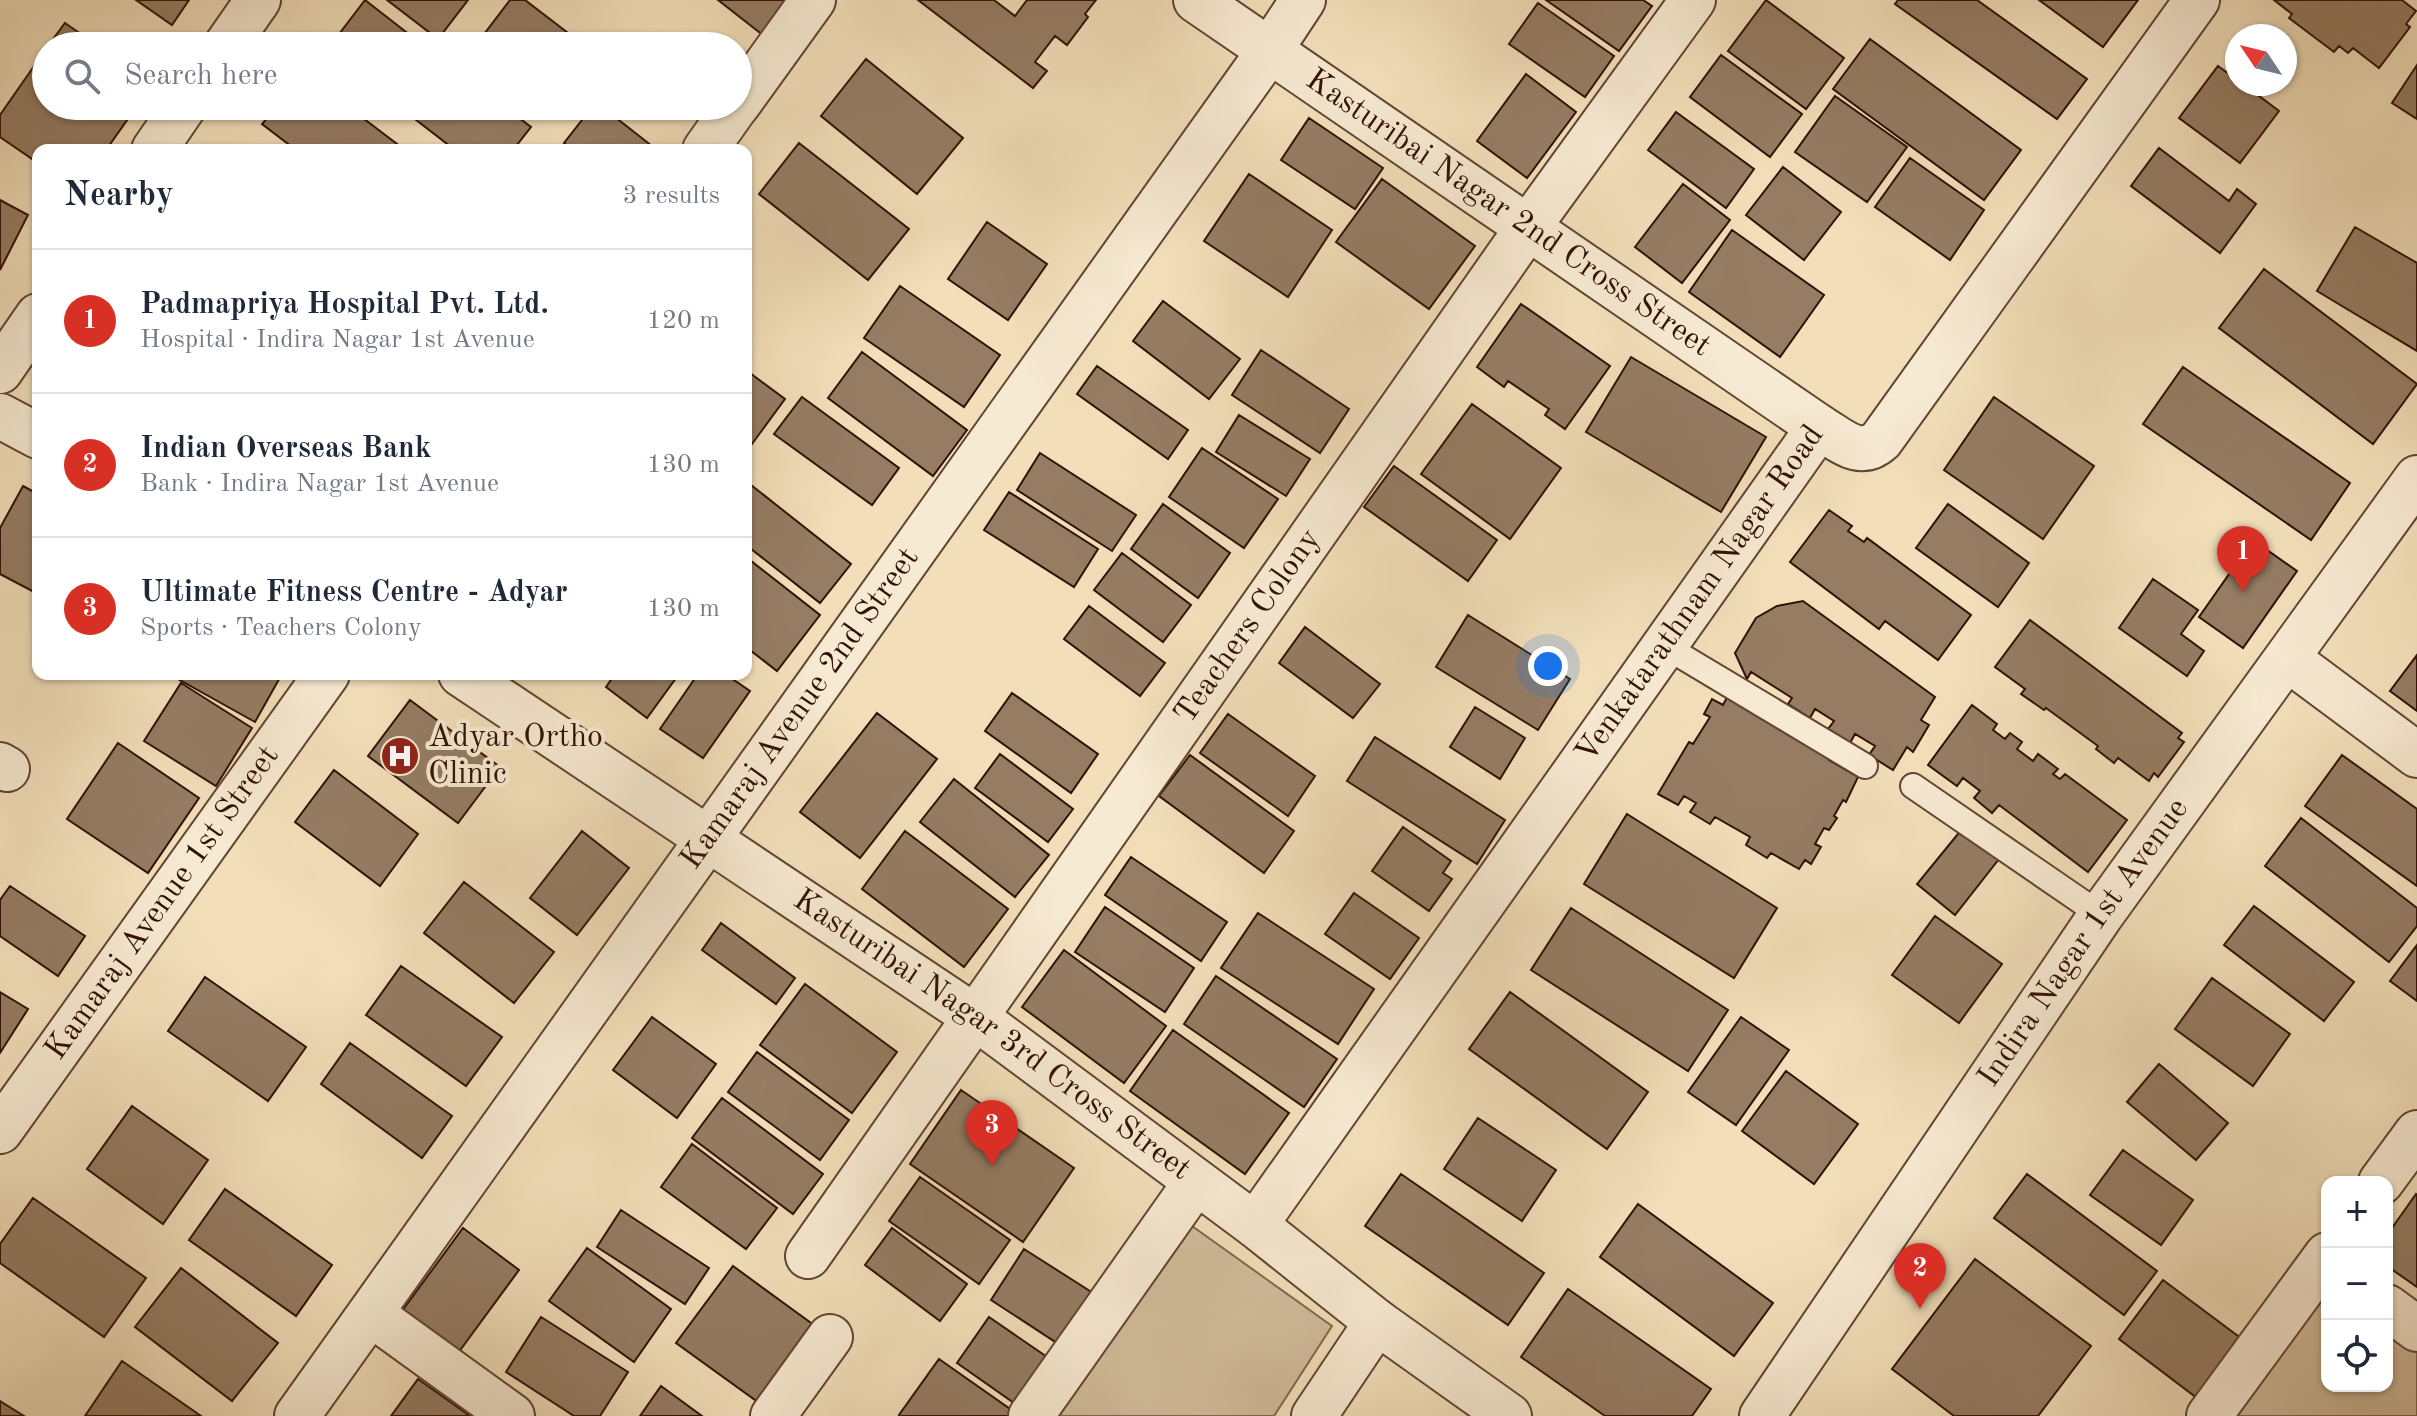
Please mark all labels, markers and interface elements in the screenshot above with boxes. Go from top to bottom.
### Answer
north arrow [2225,24,2297,96]
search box [32,32,752,120]
icon: search [60,54,104,98]
text: Search here [124,61,278,91]
street label: Kasturibai Nagar 2nd Cross Street [1300,64,1716,363]
text: Nearby [64,179,174,213]
text: 3 results [622,183,720,209]
text: Padmapriya Hospital Pvt. Ltd. [140,290,549,320]
text: 1 [82,308,98,334]
text: 120 m [647,308,720,334]
text: Hospital · Indira Nagar 1st Avenue [140,327,535,353]
street label: Venkatarathnam Nagar Road [1571,420,1831,769]
text: Indian Overseas Bank [140,434,432,464]
text: 2 [82,452,98,478]
text: 130 m [647,452,720,478]
text: Bank · Indira Nagar 1st Avenue [140,471,499,497]
street label: Teachers Colony [1170,524,1327,730]
pin: 1 [2217,526,2269,592]
street label: Kamaraj Avenue 2nd Street [675,542,926,876]
text: Ultimate Fitness Centre - Adyar [140,578,568,608]
text: 3 [82,596,98,622]
text: 130 m [647,596,720,622]
text: Sports · Teachers Colony [140,615,422,641]
your location [1528,646,1568,686]
place label: Adyar Ortho Clinic [428,722,603,791]
hospital icon: Adyar Ortho Clinic [379,735,421,777]
street label: Kamaraj Avenue 1st Street [40,740,286,1066]
street label: Indira Nagar 1st Avenue [1973,793,2195,1093]
street label: Kasturibai Nagar 3rd Cross Street [784,884,1198,1190]
pin: 3 [966,1100,1018,1166]
map controls [2321,1176,2393,1392]
button: + [2321,1176,2393,1248]
pin: 2 [1894,1243,1946,1309]
button: − [2321,1248,2393,1320]
button: locate [2321,1320,2393,1392]

